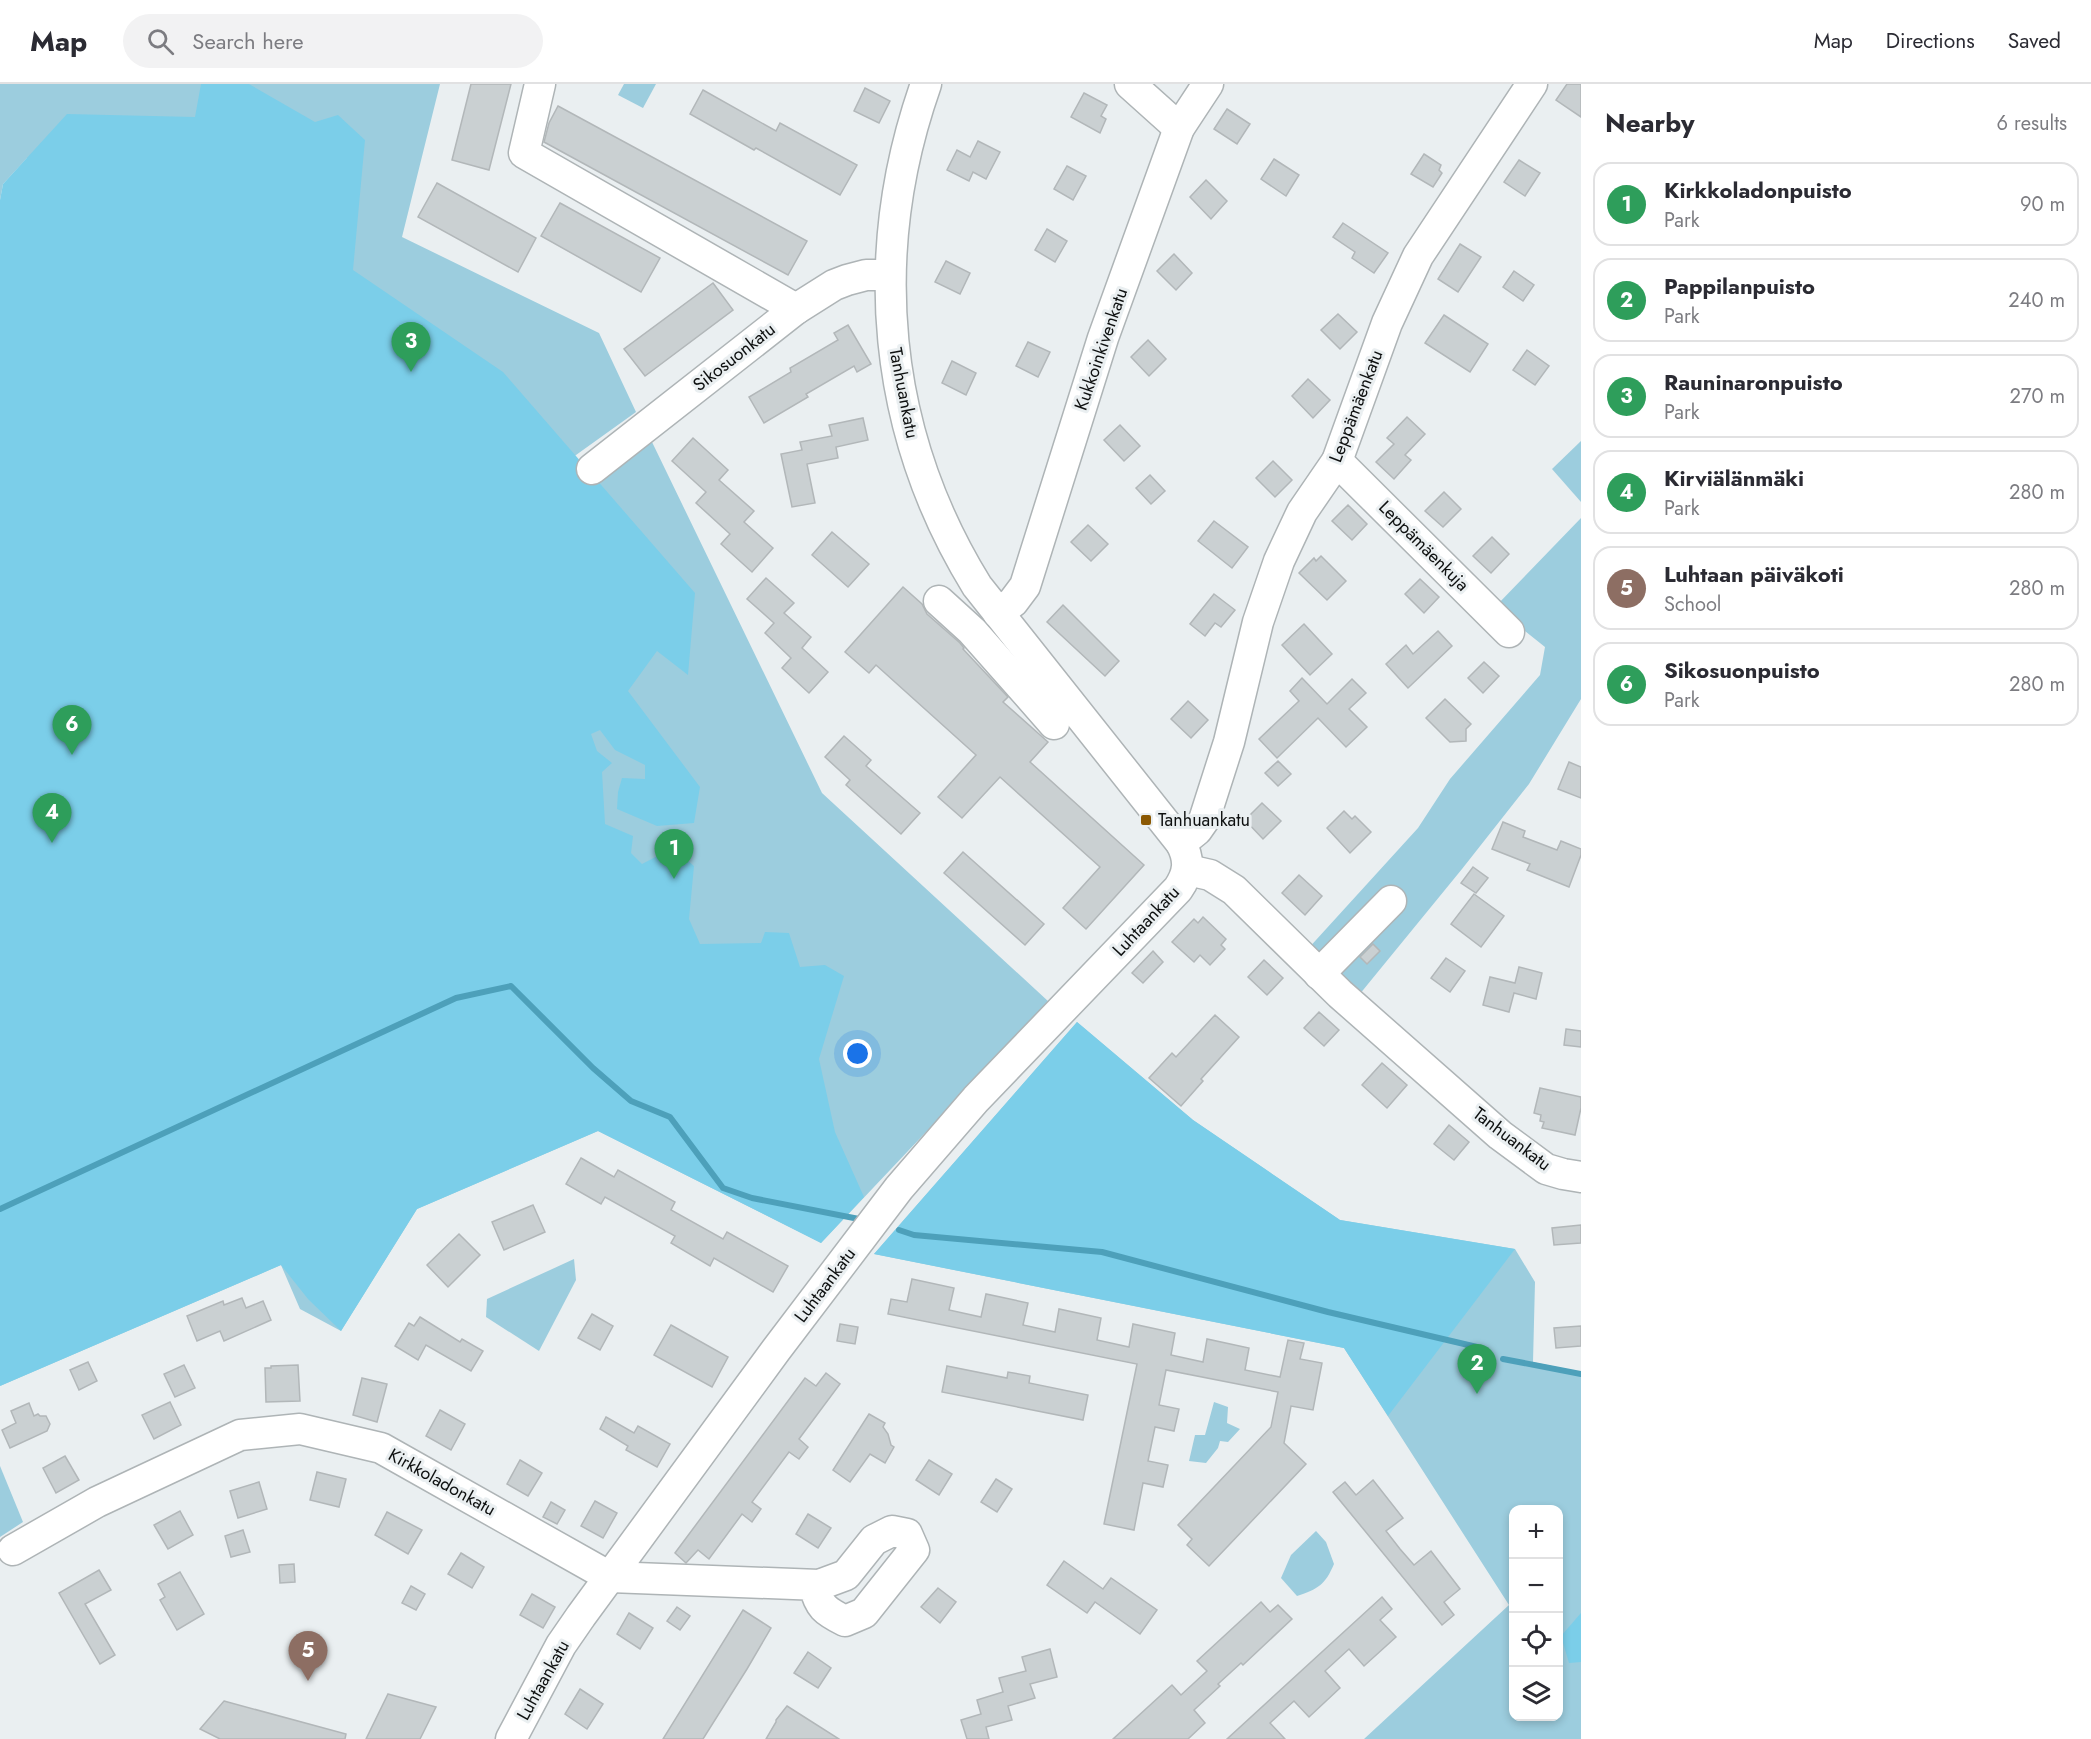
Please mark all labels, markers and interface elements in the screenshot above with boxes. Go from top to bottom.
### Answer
search box [123,14,543,68]
text: Map [30,21,87,62]
icon: search [144,25,177,58]
text: Search here [192,25,304,57]
text: Map [1814,26,1853,56]
text: Directions [1886,26,1975,56]
text: Saved [2008,26,2061,56]
text: Nearby [1605,104,1694,142]
text: 6 results [1997,109,2067,138]
text: Kirkkoladonpuisto [1664,174,1852,206]
text: 1 [1621,190,1632,219]
text: 90 m [2020,190,2065,219]
text: Park [1664,206,1700,235]
text: Pappilanpuisto [1664,270,1815,302]
street label: Kukkoinkivenkatu [1068,284,1134,414]
text: 2 [1620,286,1633,315]
text: 240 m [2008,286,2065,315]
text: Park [1664,302,1700,331]
street label: Sikosuonkatu [687,316,781,398]
pin: 3 [392,322,430,372]
street label: Tanhuankatu [882,345,926,441]
street label: Leppämäenkatu [1323,346,1389,466]
text: Rauninaronpuisto [1664,366,1843,398]
text: 3 [1620,382,1633,411]
text: 270 m [2010,382,2065,411]
text: Park [1664,398,1700,427]
text: Kirviälänmäki [1664,462,1804,494]
text: 4 [1620,478,1633,507]
text: 280 m [2009,478,2065,507]
text: Park [1664,494,1700,523]
street label: Leppämäenkuja [1373,495,1475,597]
text: Luhtaan päiväkoti [1664,558,1844,590]
text: 5 [1620,574,1633,603]
text: 280 m [2009,574,2065,603]
text: School [1664,590,1721,619]
text: Sikosuonpuisto [1664,654,1820,686]
text: 6 [1620,670,1633,699]
text: 280 m [2009,670,2065,699]
text: Park [1664,686,1700,715]
pin: 6 [52,706,92,755]
pin: 4 [32,794,72,843]
place label: Tanhuankatu [1158,807,1250,833]
marker: Tanhuankatu [1139,813,1153,827]
pin: 1 [654,830,694,879]
street label: Luhtaankatu [1106,880,1186,962]
your location [843,1039,872,1068]
street label: Tanhuankatu [1467,1101,1557,1177]
street label: Luhtaankatu [788,1242,862,1328]
pin: 2 [1458,1344,1496,1394]
street label: Kirkkoladonkatu [384,1442,500,1522]
map controls [1509,1505,1563,1721]
button: + [1509,1505,1563,1559]
button: − [1509,1559,1563,1613]
button: locate [1509,1613,1563,1667]
pin: 5 [288,1632,328,1681]
street label: Luhtaankatu [510,1635,576,1725]
button: layers [1509,1667,1563,1721]

